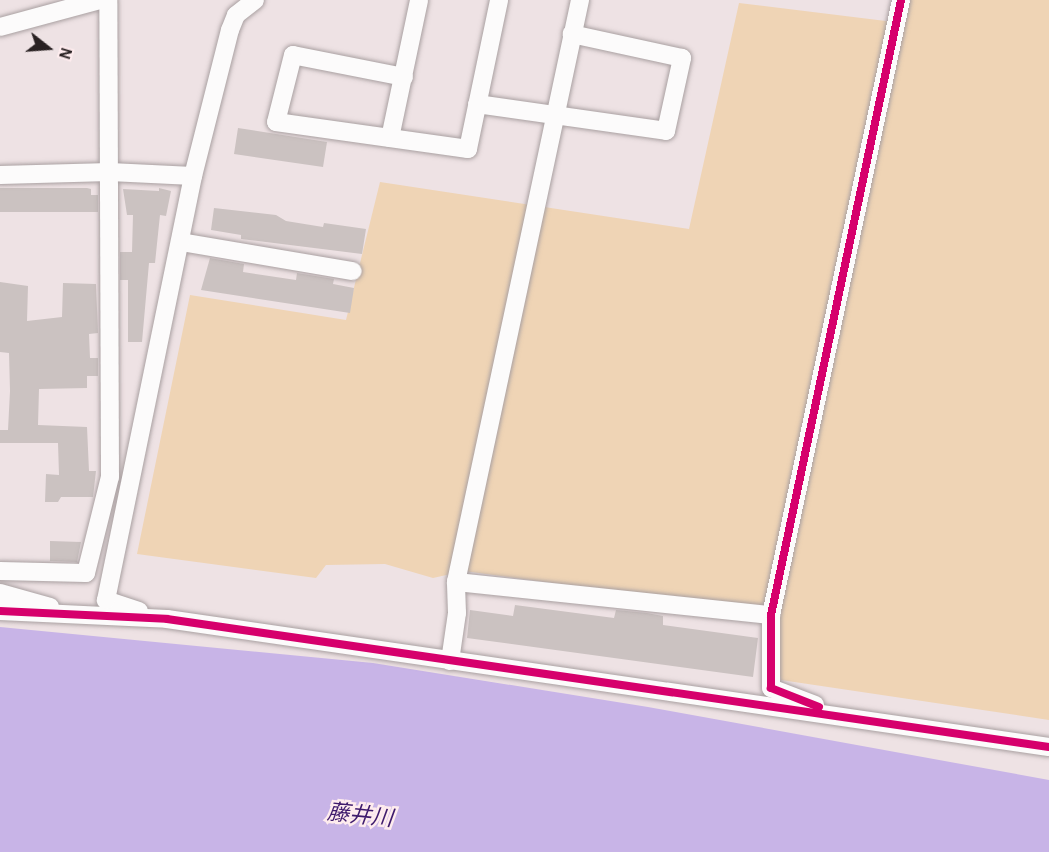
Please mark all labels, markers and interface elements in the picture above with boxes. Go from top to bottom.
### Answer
north arrow [18,18,78,78]
text: N [56,46,74,61]
water label: 藤井川 [326,799,394,833]

